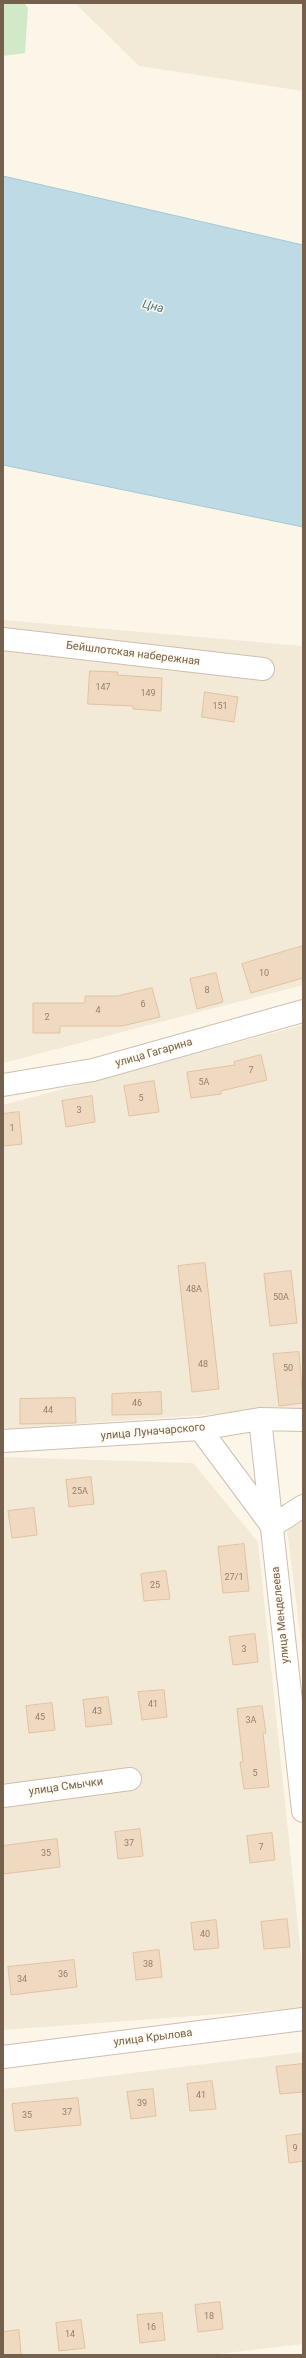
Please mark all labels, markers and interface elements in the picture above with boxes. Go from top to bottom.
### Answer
water label: Цна [141,297,165,317]
street label: Бейшлотская набережная [65,639,201,669]
house number: 147 [95,683,111,693]
house number: 149 [140,689,156,699]
house number: 151 [212,702,228,712]
house number: 10 [259,969,269,979]
house number: 8 [204,986,210,996]
house number: 6 [140,1000,146,1010]
house number: 4 [95,1006,101,1016]
house number: 2 [44,1013,50,1023]
street label: улица Гагарина [114,1036,194,1070]
house number: 7 [248,1066,254,1076]
house number: 5А [199,1078,209,1088]
house number: 5 [138,1094,144,1104]
house number: 3 [76,1106,82,1116]
house number: 1 [9,1124,15,1134]
house number: 48А [186,1285,202,1295]
house number: 50А [273,1293,289,1303]
house number: 48 [198,1360,208,1370]
house number: 50 [283,1364,293,1374]
house number: 46 [132,1399,142,1409]
house number: 44 [43,1406,53,1416]
street label: улица Луначарского [100,1421,206,1443]
house number: 25А [72,1487,88,1497]
street label: улица Менделеева [269,1566,293,1664]
house number: 27/1 [225,1573,243,1583]
house number: 25 [150,1581,160,1591]
house number: 3 [241,1645,247,1655]
house number: 41 [148,1700,158,1710]
house number: 43 [92,1707,102,1717]
house number: 45 [35,1713,45,1723]
house number: 3А [246,1716,256,1726]
house number: 5 [252,1769,258,1779]
street label: улица Смычки [28,1775,104,1799]
house number: 37 [124,1839,134,1849]
house number: 7 [258,1843,264,1853]
house number: 35 [41,1849,51,1859]
house number: 40 [200,1930,210,1940]
house number: 38 [143,1960,153,1970]
house number: 36 [58,1970,68,1980]
house number: 34 [17,1975,27,1985]
street label: улица Крылова [113,2027,193,2049]
house number: 41 [196,2091,206,2101]
house number: 39 [137,2099,147,2109]
house number: 37 [62,2108,72,2118]
house number: 35 [22,2111,32,2121]
house number: 9 [292,2144,298,2154]
house number: 18 [204,2312,214,2322]
house number: 16 [146,2323,156,2333]
house number: 14 [65,2330,75,2340]

